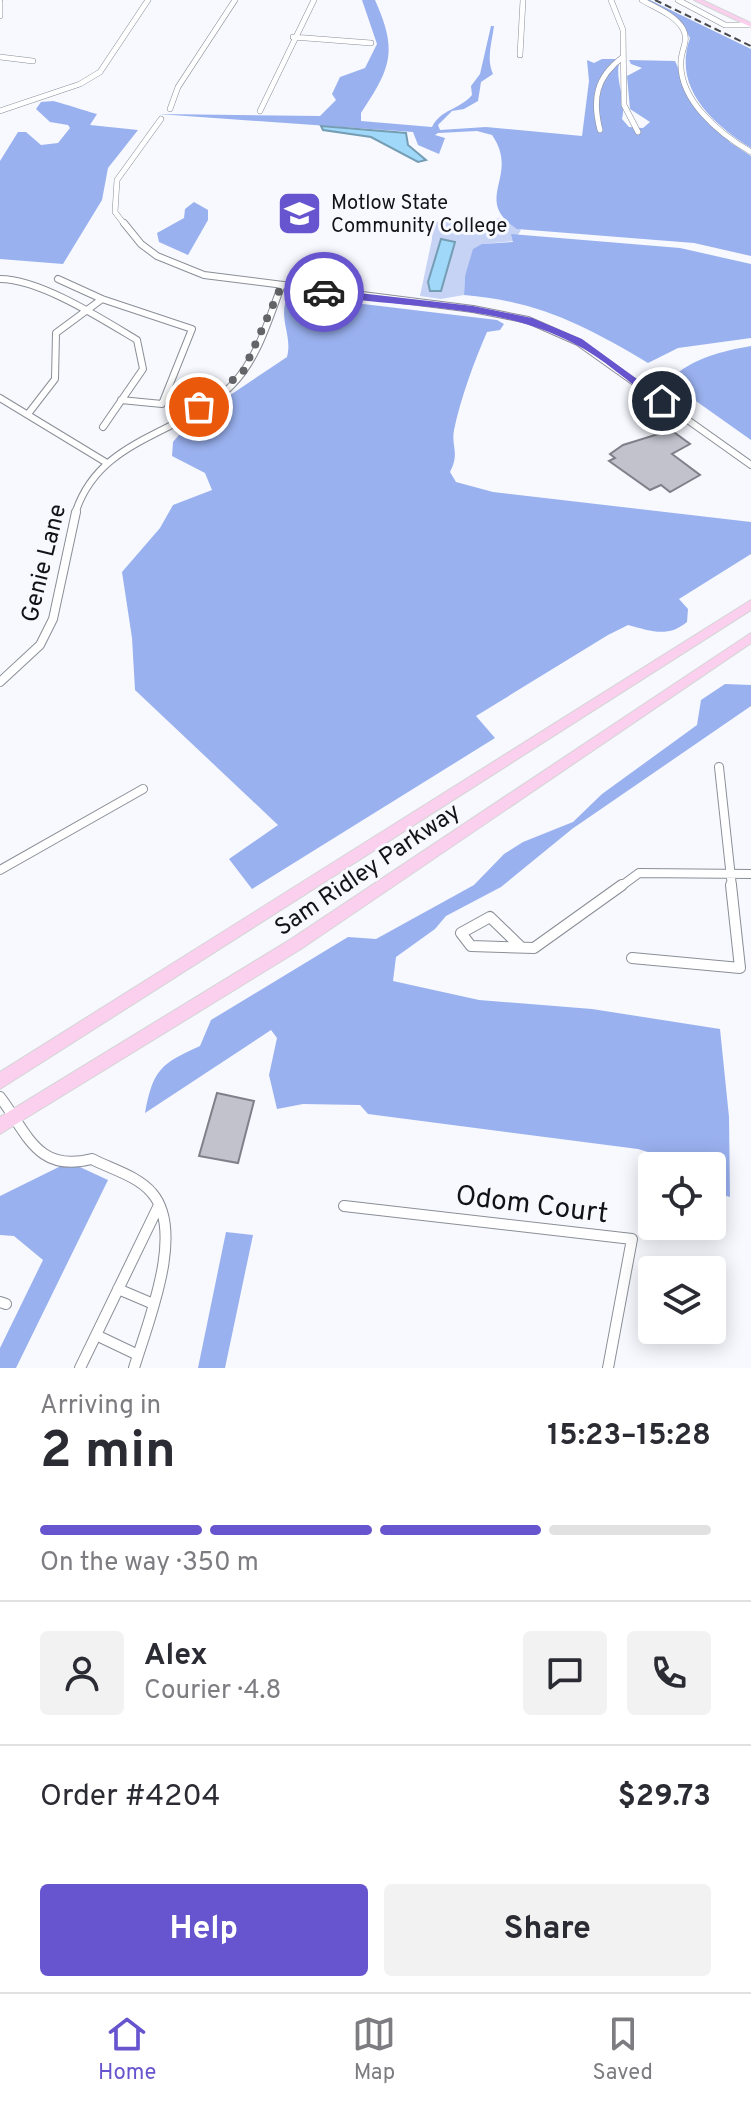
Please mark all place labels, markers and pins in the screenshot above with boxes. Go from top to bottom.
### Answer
school or university icon: Motlow State Community College [276,189,324,237]
place label: Motlow State Community College [331,191,507,240]
pin [628,367,696,435]
pin [165,373,233,441]

